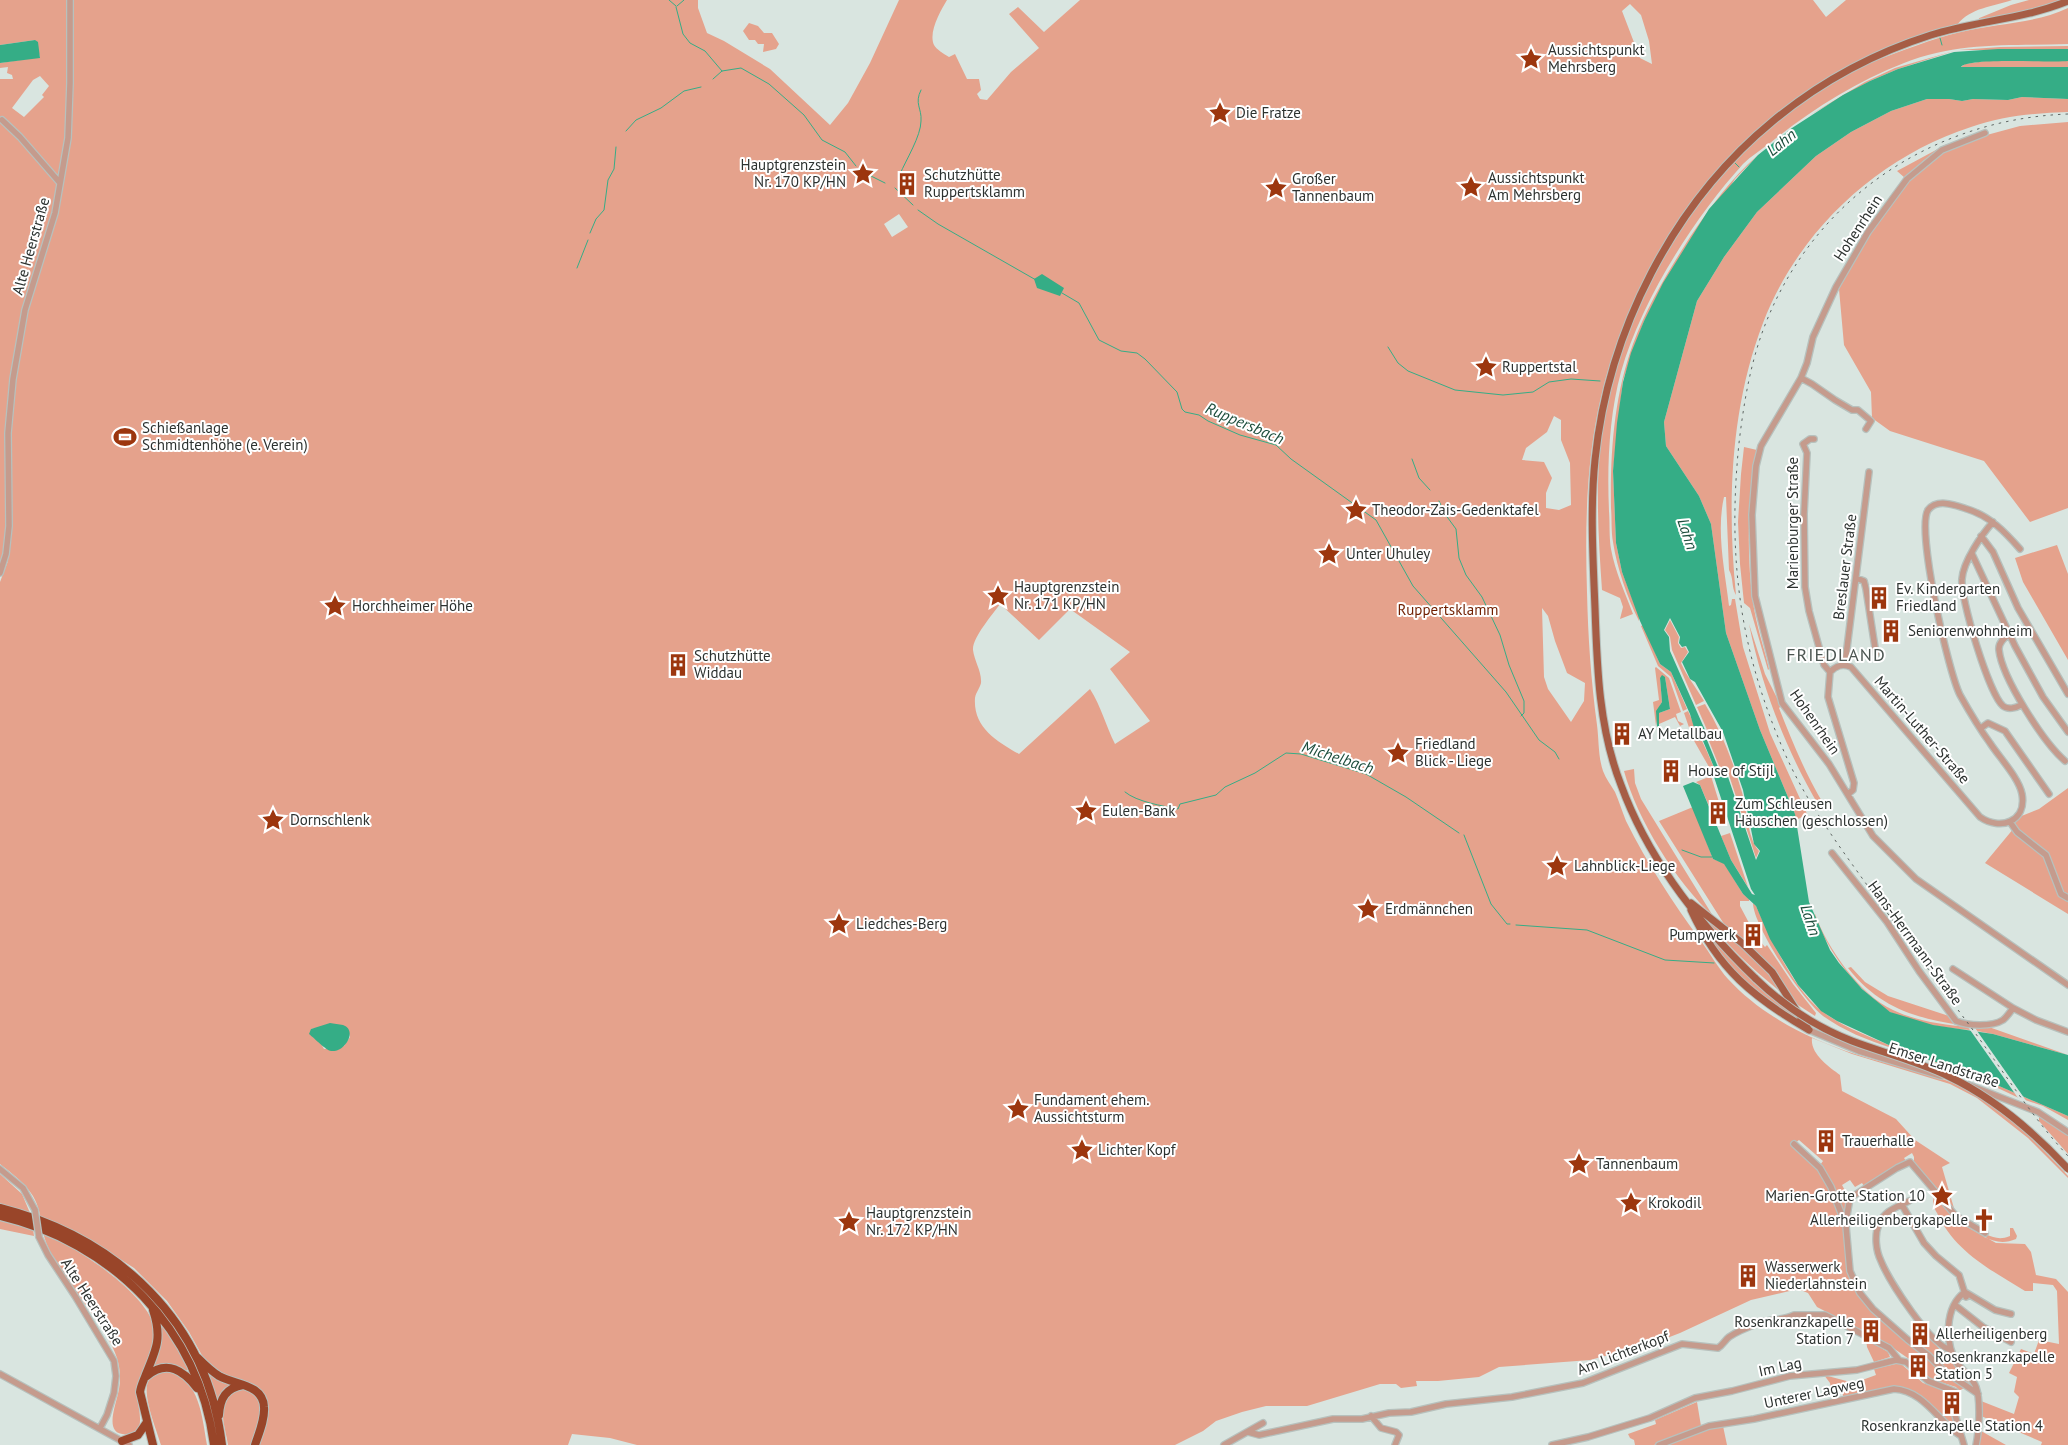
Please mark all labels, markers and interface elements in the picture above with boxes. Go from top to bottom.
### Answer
place label: Aussichtspunkt Mehrsberg [1548,40,1645,76]
place icon: Aussichtspunkt Mehrsberg [1518,46,1544,72]
place icon: Die Fratze [1207,100,1233,126]
place label: Die Fratze [1236,103,1301,122]
water label: Lahn [1762,124,1800,160]
place label: Hauptgrenzstein Nr. 170 KP/HN [741,155,846,191]
place icon: Hauptgrenzstein Nr. 170 KP/HN [850,161,876,187]
place label: Schutzhütte Ruppertsklamm [924,165,1025,201]
place label: Aussichtspunkt Am Mehrsberg [1488,168,1585,204]
place label: Großer Tannenbaum [1292,169,1374,205]
building icon: Schutzhütte Ruppertsklamm [894,171,920,197]
place icon: Aussichtspunkt Am Mehrsberg [1458,174,1484,200]
place icon: Großer Tannenbaum [1263,175,1289,201]
street label: Hohenrhein [1829,191,1886,264]
street label: Alte Heerstraße [8,195,53,297]
place icon: Ruppertstal [1473,354,1499,380]
place label: Ruppertstal [1502,357,1577,376]
water label: Ruppersbach [1203,397,1287,449]
place label: Schießanlage Schmidtenhöhe (e. Verein) [142,418,308,454]
sports icon: Schießanlage Schmidtenhöhe (e. Verein) [112,424,138,450]
street label: Marienburger Straße [1783,457,1802,589]
place icon: Theodor-Zais-Gedenktafel [1343,497,1369,523]
place label: Theodor-Zais-Gedenktafel [1372,500,1539,519]
street label: Breslauer Straße [1829,513,1860,621]
water label: Lahn [1674,516,1702,552]
place icon: Unter Uhuley [1316,541,1342,567]
place label: Unter Uhuley [1346,544,1430,563]
place label: Hauptgrenzstein Nr. 171 KP/HN [1014,577,1119,613]
place label: Ev. Kindergarten Friedland [1896,579,2000,615]
place icon: Hauptgrenzstein Nr. 171 KP/HN [985,583,1011,609]
building icon: Ev. Kindergarten Friedland [1866,585,1892,611]
place icon: Horchheimer Höhe [322,593,348,619]
place label: Horchheimer Höhe [352,596,473,615]
park label: Ruppertsklamm [1397,600,1499,619]
building icon: Seniorenwohnheim [1878,618,1904,644]
place label: Seniorenwohnheim [1908,621,2032,640]
district label: FRIEDLAND [1786,643,1886,666]
place label: Schutzhütte Widdau [694,646,771,682]
building icon: Schutzhütte Widdau [665,652,691,678]
street label: Martin-Luther-Straße [1870,672,1974,787]
street label: Hohenrhein [1786,685,1845,758]
building icon: AY Metallbau [1609,721,1635,747]
place label: AY Metallbau [1638,724,1722,743]
place label: Friedland Blick - Liege [1415,734,1492,770]
water label: Michelbach [1300,736,1376,778]
place icon: Friedland Blick - Liege [1385,740,1411,766]
building icon: House of Stijl [1658,758,1684,784]
place label: House of Stijl [1688,761,1775,780]
place label: Zum Schleusen Häuschen (geschlossen) [1735,794,1888,830]
place icon: Eulen-Bank [1073,798,1099,824]
building icon: Zum Schleusen Häuschen (geschlossen) [1705,800,1731,826]
place label: Eulen-Bank [1102,801,1176,820]
place icon: Dornschlenk [260,807,286,833]
place label: Dornschlenk [290,810,371,829]
place icon: Lahnblick-Liege [1544,853,1570,879]
place label: Lahnblick-Liege [1574,856,1675,875]
street label: Hans-Herrmann-Straße [1864,877,1967,1009]
place icon: Erdmännchen [1355,896,1381,922]
place label: Erdmännchen [1385,899,1473,918]
water label: Lahn [1797,902,1825,938]
place icon: Liedches-Berg [826,911,852,937]
place label: Liedches-Berg [856,914,947,933]
building icon: Pumpwerk [1740,922,1766,948]
place label: Pumpwerk [1669,925,1737,944]
street label: Emser Landstraße [1887,1038,2002,1091]
place label: Fundament ehem. Aussichtsturm [1034,1090,1150,1126]
place icon: Fundament ehem. Aussichtsturm [1005,1096,1031,1122]
building icon: Trauerhalle [1813,1128,1839,1154]
place label: Trauerhalle [1842,1131,1914,1150]
place icon: Lichter Kopf [1069,1137,1095,1163]
place label: Lichter Kopf [1098,1140,1177,1159]
place icon: Tannenbaum [1566,1151,1592,1177]
place label: Tannenbaum [1596,1154,1678,1173]
place icon: Marien-Grotte Station 10 [1929,1183,1955,1209]
place label: Marien-Grotte Station 10 [1765,1186,1925,1205]
place icon: Krokodil [1618,1190,1644,1216]
place label: Krokodil [1648,1193,1702,1212]
place label: Hauptgrenzstein Nr. 172 KP/HN [866,1203,971,1239]
church icon: Allerheiligenbergkapelle [1971,1207,1997,1233]
place icon: Hauptgrenzstein Nr. 172 KP/HN [836,1209,862,1235]
place label: Allerheiligenbergkapelle [1810,1210,1968,1229]
street label: Alte Heerstraße [57,1254,128,1349]
place label: Wasserwerk Niederlahnstein [1765,1257,1867,1293]
building icon: Wasserwerk Niederlahnstein [1735,1263,1761,1289]
place label: Rosenkranzkapelle Station 7 [1734,1312,1854,1348]
building icon: Rosenkranzkapelle Station 7 [1858,1318,1884,1344]
building icon: Allerheiligenberg [1907,1321,1933,1347]
place label: Allerheiligenberg [1936,1324,2047,1343]
street label: Am Lichterkopf [1574,1326,1673,1379]
place label: Rosenkranzkapelle Station 5 [1935,1347,2055,1383]
street label: Im Lag [1757,1353,1803,1380]
building icon: Rosenkranzkapelle Station 5 [1905,1353,1931,1379]
street label: Unterer Lagweg [1762,1373,1866,1412]
building icon: Rosenkranzkapelle Station 4 [1939,1390,1965,1416]
place label: Rosenkranzkapelle Station 4 [1861,1416,2043,1435]

